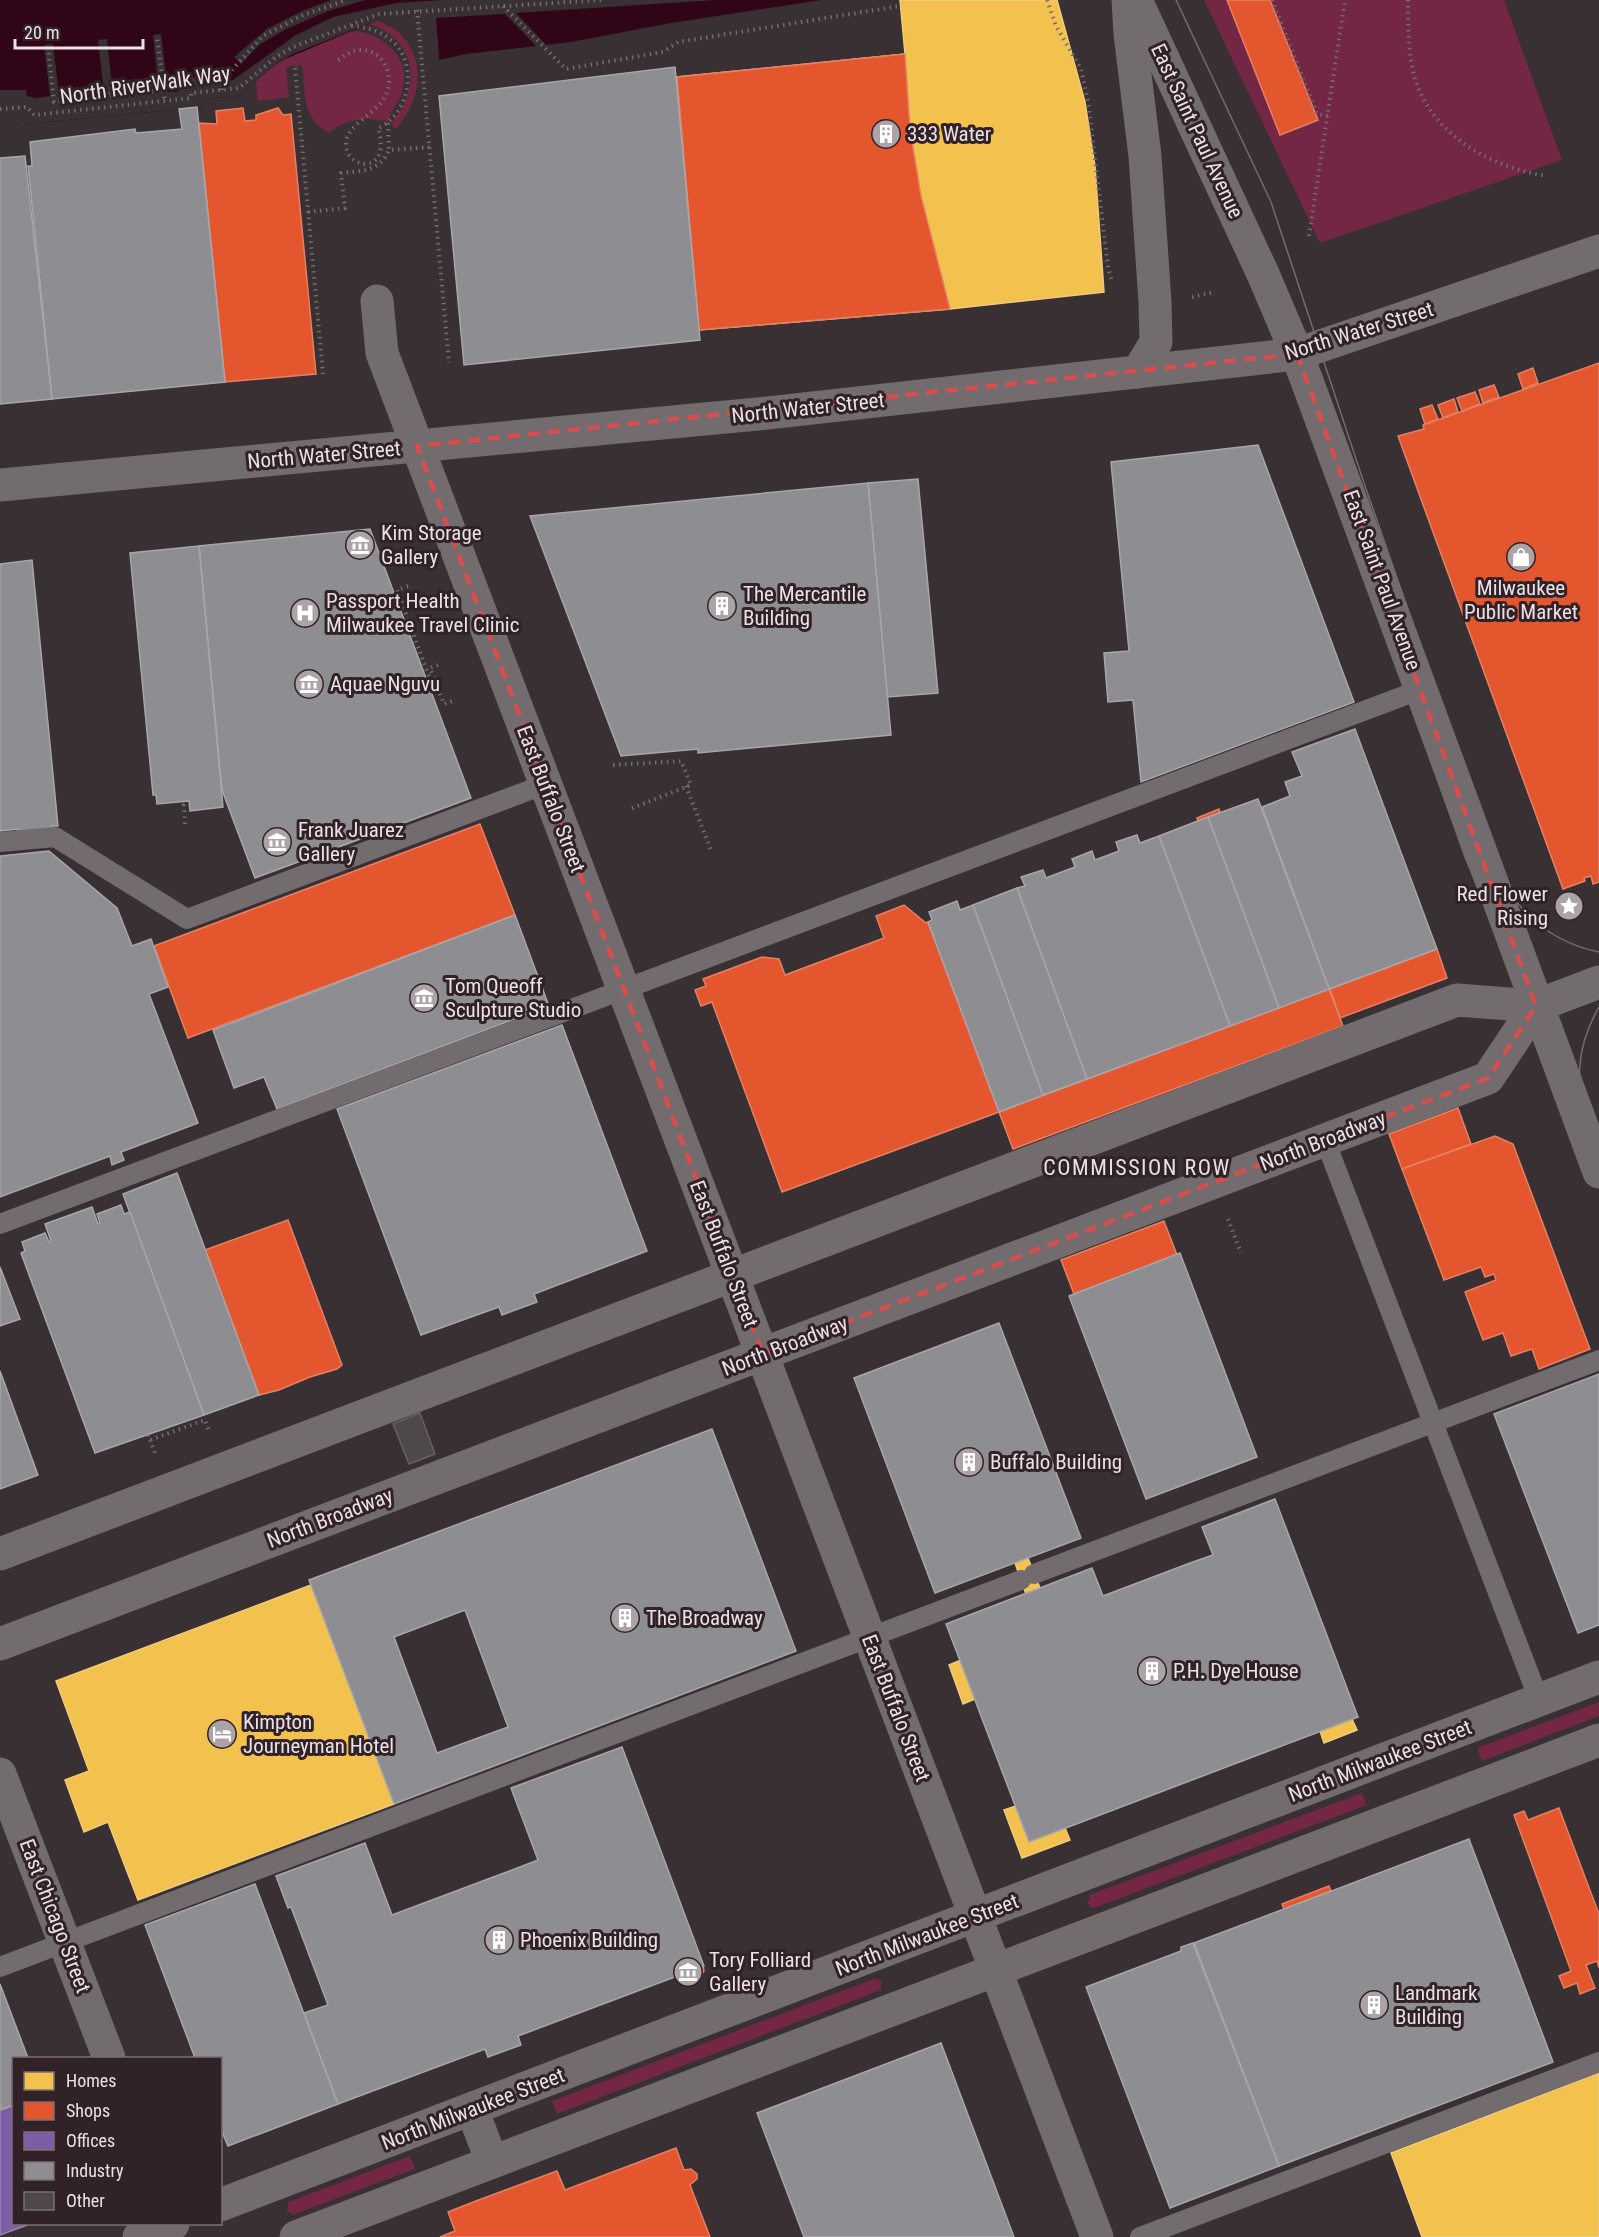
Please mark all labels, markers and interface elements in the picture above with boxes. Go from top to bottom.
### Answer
scale bar [15,12,142,50]
text: 20 m [24,22,59,43]
street label: East Saint Paul Avenue [1146,40,1248,222]
street label: North RiverWalk Way [58,61,232,109]
building icon: 333 Water [870,118,902,150]
place label: 333 Water [907,122,991,146]
street label: North Water Street [1282,297,1436,365]
street label: North Water Street [730,388,886,428]
street label: North Water Street [246,436,402,474]
street label: East Saint Paul Avenue [1338,487,1426,673]
place label: Kim Storage Gallery [381,521,482,569]
museum icon: Kim Storage Gallery [344,529,376,561]
shop icon: Milwaukee Public Market [1505,541,1537,573]
place label: Milwaukee Public Market [1464,576,1578,624]
place label: The Mercantile Building [743,582,866,630]
place label: Passport Health Milwaukee Travel Clinic [326,589,519,637]
building icon: The Mercantile Building [706,590,738,622]
hospital icon: Passport Health Milwaukee Travel Clinic [289,597,321,629]
museum icon: Aquae Nguvu [293,668,325,700]
place label: Aquae Nguvu [330,672,440,696]
street label: East Buffalo Street [512,722,590,876]
place label: Frank Juarez Gallery [298,818,404,866]
museum icon: Frank Juarez Gallery [261,826,293,858]
place label: Red Flower Rising [1456,882,1548,930]
place icon: Red Flower Rising [1553,890,1585,922]
place label: Tom Queoff Sculpture Studio [445,974,581,1022]
museum icon: Tom Queoff Sculpture Studio [408,982,440,1014]
street label: North Broadway [1257,1106,1389,1176]
district label: COMMISSION ROW [1043,1155,1231,1180]
street label: East Buffalo Street [685,1177,763,1331]
street label: North Broadway [719,1311,851,1381]
building icon: Buffalo Building [953,1446,985,1478]
place label: Buffalo Building [990,1450,1122,1474]
street label: North Broadway [264,1483,396,1553]
building icon: The Broadway [609,1602,641,1634]
place label: The Broadway [646,1606,763,1630]
street label: East Buffalo Street [857,1631,935,1785]
building icon: P.H. Dye House [1136,1655,1168,1687]
place label: P.H. Dye House [1173,1659,1299,1683]
place label: Kimpton Journeyman Hotel [243,1710,394,1758]
street label: North Milwaukee Street [1285,1715,1475,1807]
hotel icon: Kimpton Journeyman Hotel [206,1718,238,1750]
street label: East Chicago Street [15,1836,95,1996]
street label: North Milwaukee Street [832,1889,1022,1981]
building icon: Phoenix Building [483,1924,515,1956]
place label: Phoenix Building [520,1928,658,1952]
place label: Tory Folliard Gallery [709,1948,811,1996]
museum icon: Tory Folliard Gallery [672,1956,704,1988]
place label: Landmark Building [1395,1981,1478,2029]
building icon: Landmark Building [1358,1989,1390,2021]
legend [12,2057,222,2225]
street label: North Milwaukee Street [378,2063,568,2155]
text: Homes [66,2070,116,2091]
text: Shops [66,2100,110,2121]
text: Offices [66,2130,115,2151]
text: Industry [66,2160,124,2181]
text: Other [66,2190,105,2211]

